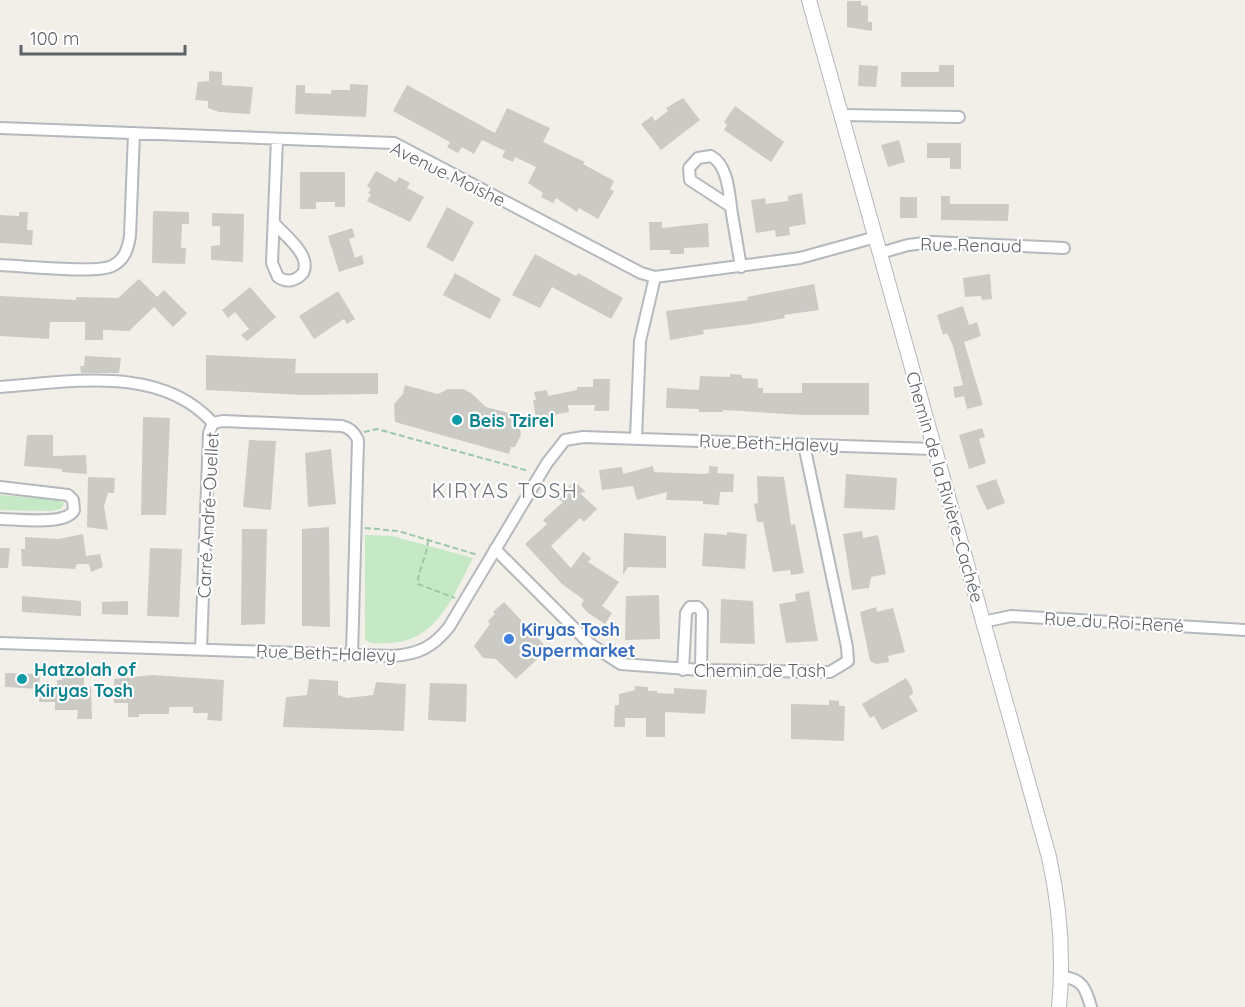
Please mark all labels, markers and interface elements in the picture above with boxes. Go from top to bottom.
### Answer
scale bar [21,18,184,56]
text: 100 m [30,27,79,50]
street label: Avenue Moishe [387,136,509,212]
street label: Rue Renaud [920,233,1022,257]
street label: Chemin de la Rivière-Cachée [901,369,989,605]
place label: Beis Tzirel [469,409,554,432]
marker: Beis Tzirel [450,413,464,427]
street label: Rue Beth-Halevy [699,429,839,457]
street label: Carré André-Ouellet [192,431,224,599]
district label: KIRYAS TOSH [432,477,578,503]
street label: Rue du Roi-René [1043,607,1185,637]
place label: Kiryas Tosh Supermarket [521,618,636,662]
marker: Kiryas Tosh Supermarket [502,632,516,646]
street label: Rue Beth-Halevy [256,639,396,667]
place label: Hatzolah of Kiryas Tosh [34,658,136,702]
street label: Chemin de Tash [694,659,826,682]
marker: Hatzolah of Kiryas Tosh [15,672,29,686]

